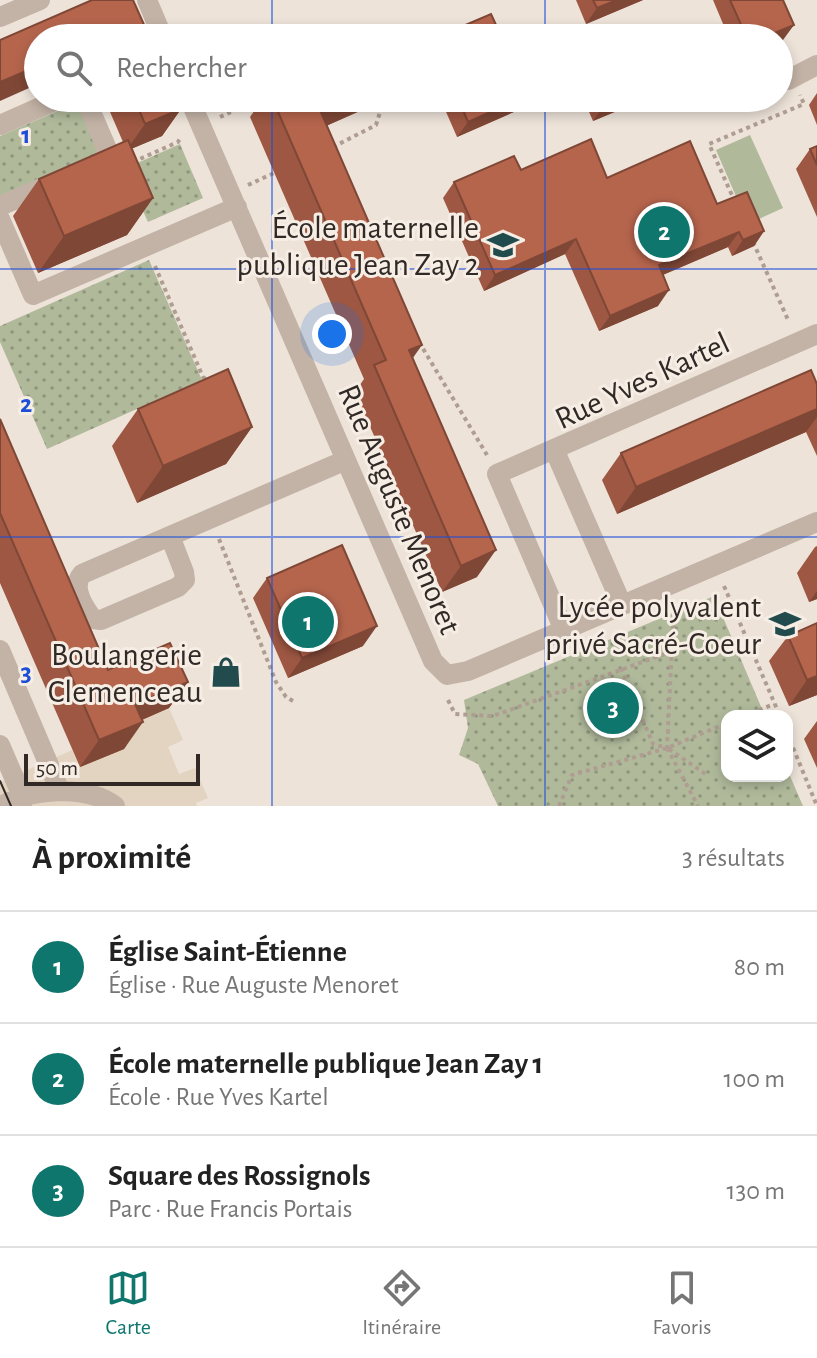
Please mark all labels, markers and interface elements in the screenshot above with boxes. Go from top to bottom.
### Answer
search box [24,24,793,112]
icon: search [52,46,96,90]
text: Rechercher [116,53,247,83]
text: 1 [21,122,31,148]
pin: 2 [638,202,690,262]
place label: École maternelle publique Jean Zay 2 [237,209,479,281]
school or university icon: École maternelle publique Jean Zay 2 [486,228,520,262]
your location [312,314,352,354]
street label: Rue Yves Kartel [550,327,735,435]
street label: Rue Auguste Menoret [332,380,466,639]
text: 2 [20,391,32,417]
place label: Lycée polyvalent privé Sacré-Coeur [545,591,762,660]
pin: 1 [282,592,334,652]
school or university icon: Lycée polyvalent privé Sacré-Coeur [768,607,802,641]
place label: Boulangerie Clemenceau [48,639,202,708]
shop icon: Boulangerie Clemenceau [209,655,243,689]
text: 3 [20,660,32,686]
pin: 3 [587,678,639,738]
map controls [721,710,793,782]
button: layers [721,710,793,782]
scale bar [24,750,200,786]
text: 50 m [36,757,78,779]
text: À proximité [32,841,191,875]
text: 3 résultats [682,845,785,871]
text: Église Saint-Étienne [108,937,347,967]
text: 1 [53,954,63,980]
text: 80 m [734,954,785,980]
text: Église · Rue Auguste Menoret [108,972,398,998]
text: École maternelle publique Jean Zay 1 [108,1049,543,1079]
text: 2 [52,1066,64,1092]
text: 100 m [724,1066,785,1092]
text: École · Rue Yves Kartel [108,1084,329,1110]
text: Square des Rossignols [108,1161,371,1191]
text: 3 [52,1178,64,1204]
text: 130 m [727,1178,785,1204]
text: Parc · Rue Francis Portais [108,1196,352,1222]
tab: Carte [106,1266,151,1340]
tab: Itinéraire [362,1266,441,1340]
tab: Favoris [652,1266,711,1340]

